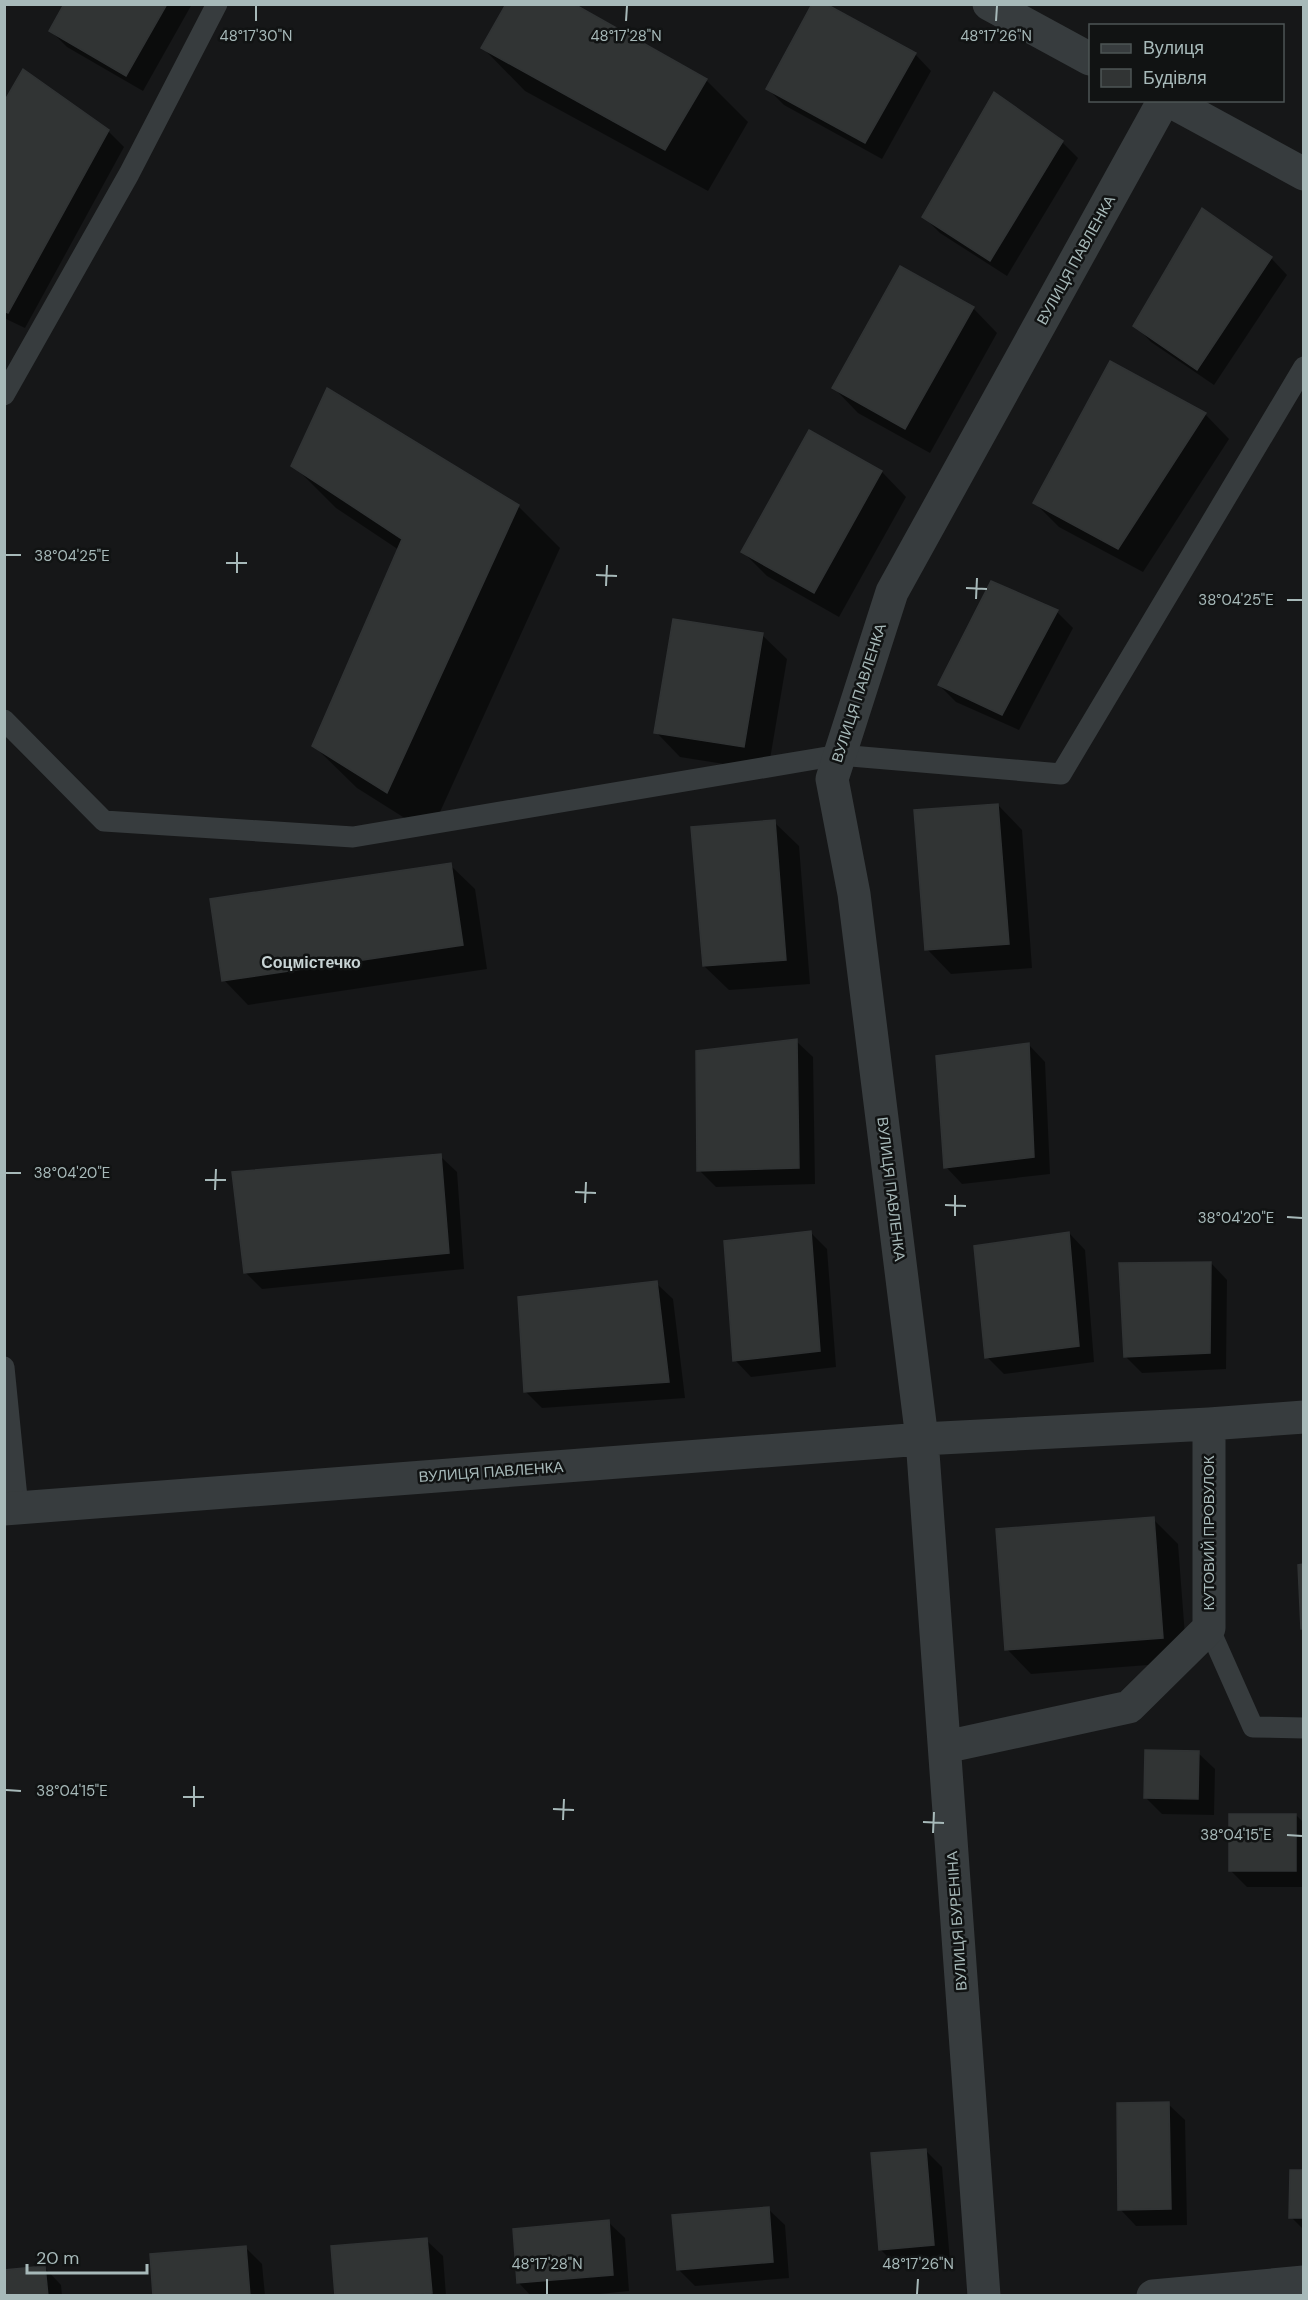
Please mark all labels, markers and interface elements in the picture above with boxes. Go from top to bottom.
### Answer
legend [1089,24,1284,102]
text: 48°17'30"N [220,26,292,46]
text: 48°17'28"N [590,26,662,46]
text: 48°17'26"N [960,26,1032,46]
text: Вулиця [1143,36,1204,60]
text: Будівля [1143,66,1207,90]
street label: ВУЛИЦЯ ПАВЛЕНКА [1032,192,1120,328]
text: 38°04'25"E [34,546,110,566]
text: 38°04'25"E [1198,590,1274,610]
street label: ВУЛИЦЯ ПАВЛЕНКА [827,621,891,765]
district label: Соцмістечко [261,952,361,973]
street label: ВУЛИЦЯ ПАВЛЕНКА [872,1116,910,1262]
text: 38°04'20"E [34,1163,110,1183]
text: 38°04'20"E [1198,1208,1274,1228]
street label: КУТОВИЙ ПРОВУЛОК [1199,1455,1219,1611]
street label: ВУЛИЦЯ ПАВЛЕНКА [418,1457,564,1487]
text: 38°04'15"E [36,1781,108,1801]
text: 38°04'15"E [1200,1825,1272,1845]
street label: ВУЛИЦЯ БУРЕНІНА [942,1850,972,1992]
scale bar [27,2237,147,2275]
text: 20 m [36,2246,79,2270]
text: 48°17'28"N [511,2254,583,2274]
text: 48°17'26"N [882,2254,954,2274]

